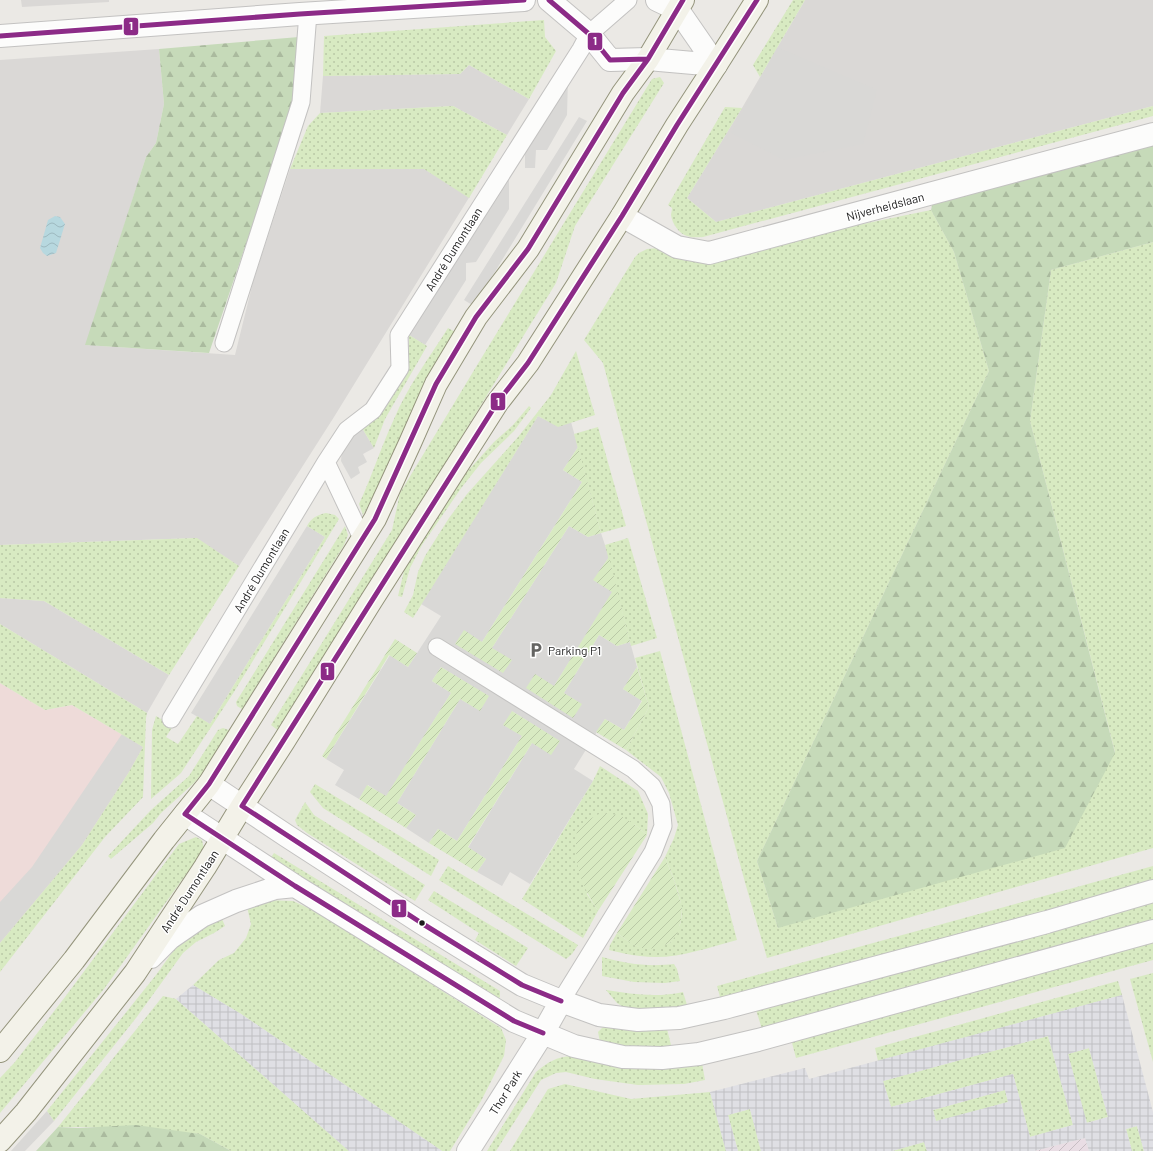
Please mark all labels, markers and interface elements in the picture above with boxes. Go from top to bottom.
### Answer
line badge: 1 [123,17,139,36]
text: 1 [129,19,133,32]
line badge: 1 [587,32,603,51]
text: 1 [593,34,597,47]
street label: Nijverheidslaan [845,189,925,223]
street label: André Dumontlaan [422,205,484,293]
line badge: 1 [490,392,506,411]
text: 1 [496,395,500,408]
street label: André Dumontlaan [230,525,292,615]
parking icon: Parking P1 [527,641,545,659]
place label: Parking P1 [548,643,601,657]
line badge: 1 [320,662,335,681]
text: 1 [325,664,329,677]
street label: André Dumontlaan [157,847,221,935]
line badge: 1 [391,899,407,918]
text: 1 [397,901,401,914]
unlabelled marker [417,918,427,928]
street label: Thor Park [486,1067,524,1117]

